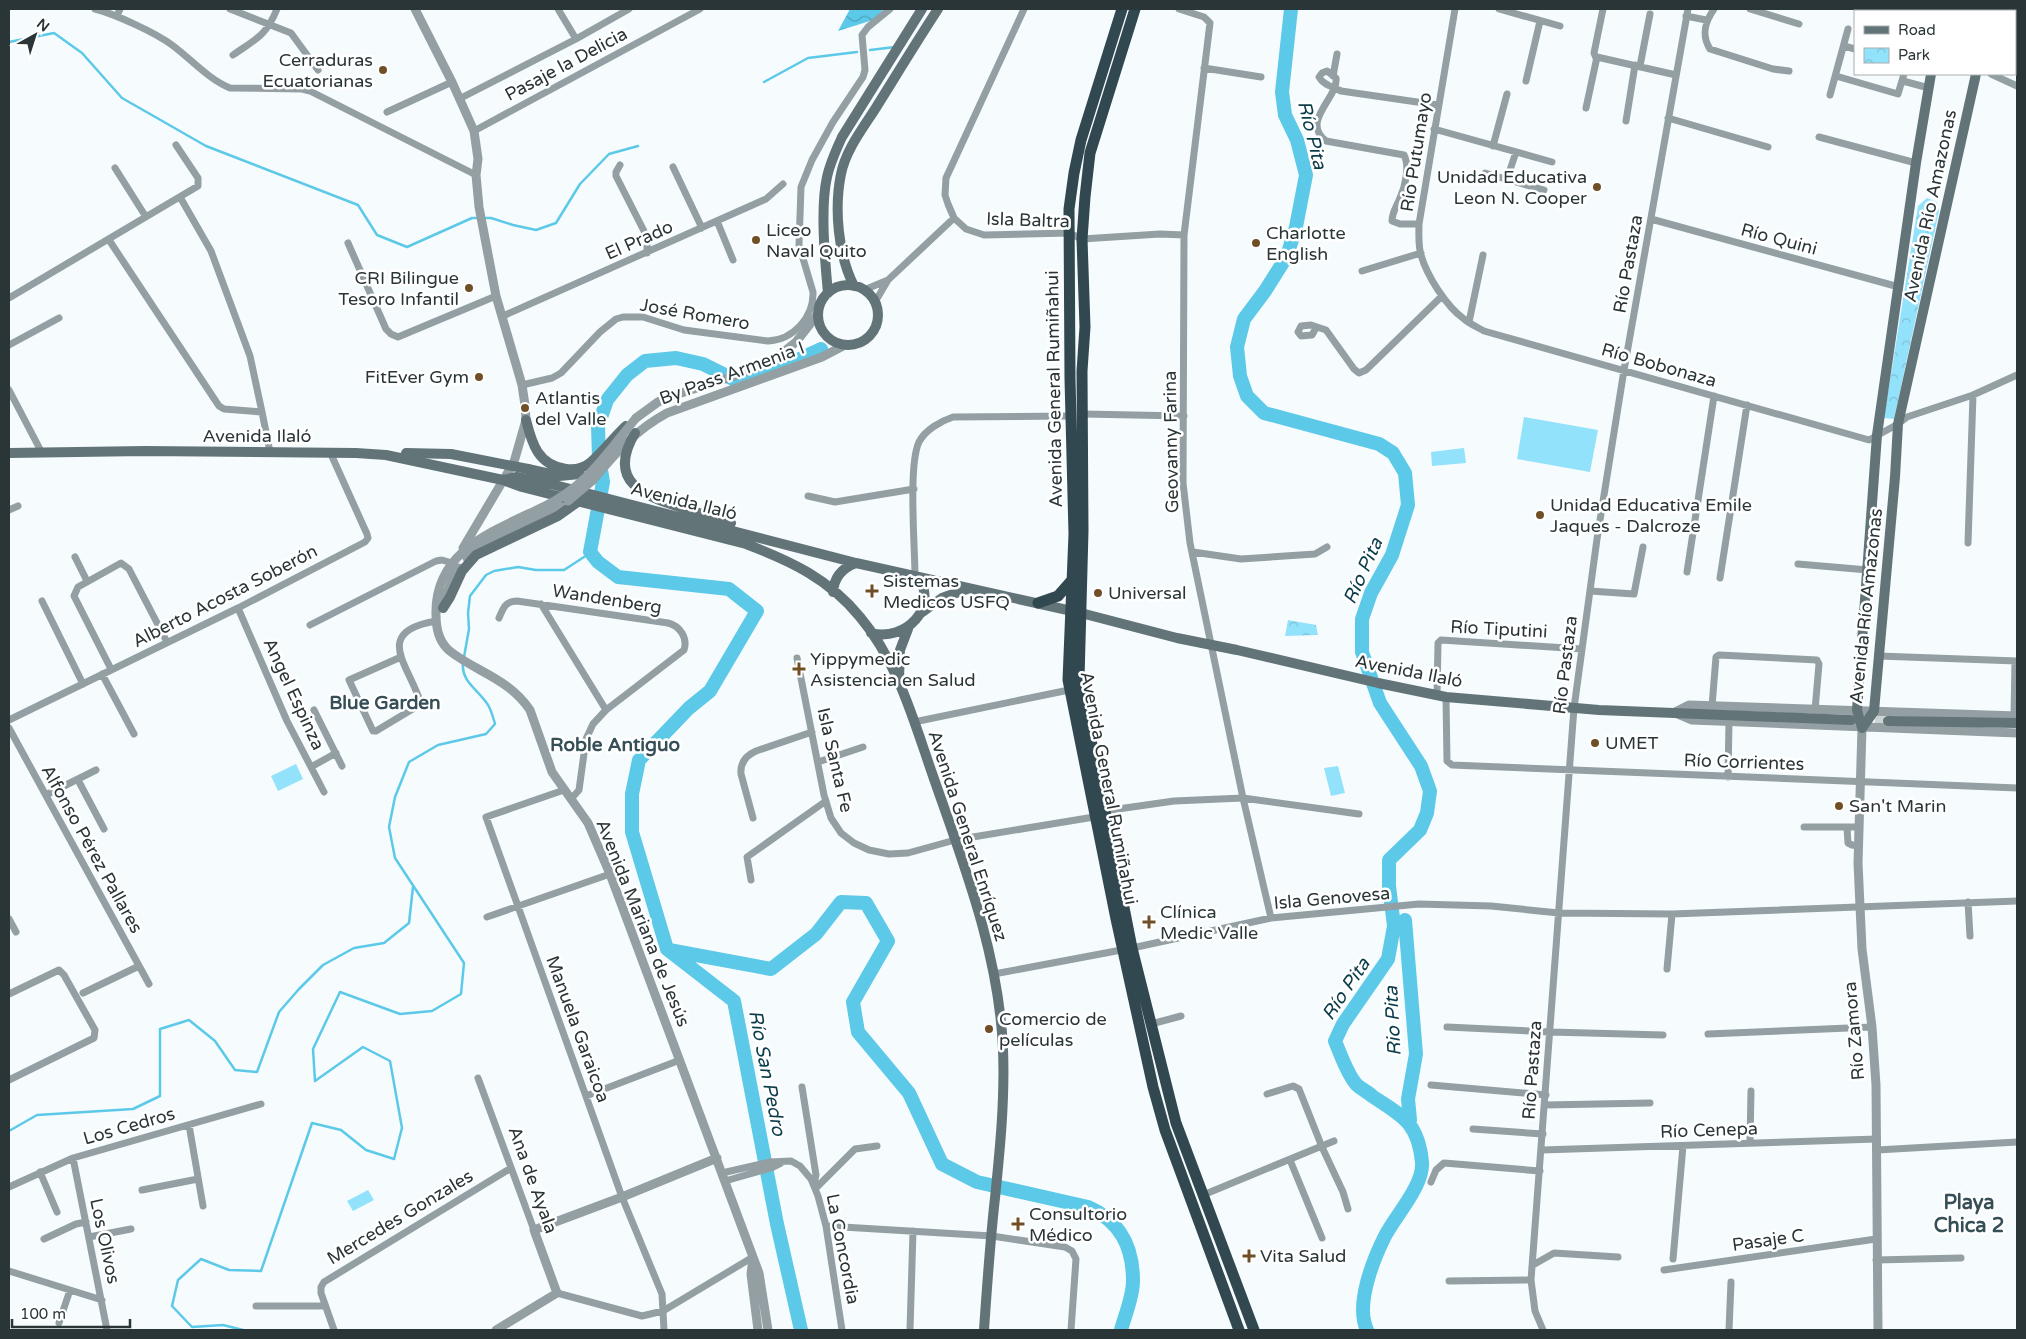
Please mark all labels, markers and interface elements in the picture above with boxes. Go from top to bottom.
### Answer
north arrow [10,10,60,60]
legend [1854,10,2016,75]
text: N [33,15,53,35]
text: Road [1898,21,1936,39]
street label: Pasaje la Delicia [501,22,631,106]
text: Park [1898,46,1930,64]
place label: Cerraduras Ecuatorianas [262,49,373,92]
marker: Cerraduras Ecuatorianas [377,64,389,76]
street label: Río Putumayo [1396,91,1436,213]
water label: Río Pita [1293,98,1331,173]
street label: Avenida Río Amazonas [1899,108,1961,304]
place label: Unidad Educativa Leon N. Cooper [1437,166,1587,209]
marker: Unidad Educativa Leon N. Cooper [1591,181,1603,193]
street label: Isla Baltra [986,208,1070,232]
street label: Río Pastaza [1609,213,1647,315]
street label: El Prado [602,215,676,265]
street label: Río Quini [1738,218,1820,260]
place label: Liceo Naval Quito [766,219,867,262]
place label: Charlotte English [1266,222,1346,265]
marker: Liceo Naval Quito [750,234,762,246]
marker: Charlotte English [1250,237,1262,249]
place label: CRI Bilingue Tesoro Infantil [338,267,459,310]
street label: Avenida General Rumiñahui [1041,270,1067,508]
marker: CRI Bilingue Tesoro Infantil [463,282,475,294]
street label: José Romero [638,294,752,334]
street label: By Pass Armenia I [657,337,807,409]
street label: Río Bobonaza [1599,338,1719,392]
place label: FitEver Gym [365,366,469,388]
marker: FitEver Gym [473,371,485,383]
street label: Geovanny Farina [1159,371,1183,513]
place label: Atlantis del Valle [535,387,606,430]
marker: Atlantis del Valle [519,402,531,414]
street label: Avenida Ilaló [203,425,312,447]
street label: Avenida Ilaló [628,477,740,525]
place label: Unidad Educativa Emile Jaques - Dalcroze [1550,494,1752,537]
street label: Avenida Río Amazonas [1845,507,1887,705]
marker: Unidad Educativa Emile Jaques - Dalcroze [1534,509,1546,521]
water label: Río Pita [1339,533,1388,607]
street label: Alberto Acosta Soberón [129,540,321,652]
place label: Sistemas Medicos USFQ [883,570,1010,613]
street label: Wandenberg [551,579,663,619]
place label: Universal [1108,582,1187,604]
marker: Sistemas Medicos USFQ [865,584,879,598]
marker: Universal [1092,587,1104,599]
street label: Río Pastaza [1548,614,1582,716]
street label: Río Tiputini [1450,615,1548,643]
street label: Angel Espinza [258,635,330,753]
place label: Yippymedic Asistencia en Salud [810,648,976,691]
street label: Avenida Ilaló [1353,650,1465,692]
marker: Yippymedic Asistencia en Salud [792,662,806,676]
street label: Avenida General Rumiñahui [1076,669,1142,907]
district label: Blue Garden [329,692,441,714]
street label: Isla Santa Fe [812,705,858,815]
street label: Avenida General Enríquez [924,728,1013,944]
place label: UMET [1605,732,1659,754]
district label: Roble Antiguo [550,734,680,757]
marker: UMET [1589,737,1601,749]
street label: Río Corrientes [1683,749,1805,775]
street label: Alfonso Pérez Pallares [37,761,147,937]
place label: San't Marin [1849,795,1947,817]
marker: San't Marin [1833,800,1845,812]
street label: Avenida Mariana de Jesús [591,816,695,1030]
street label: Isla Genovesa [1273,882,1391,914]
place label: Clínica Medic Valle [1160,901,1258,944]
marker: Clínica Medic Valle [1142,915,1156,929]
street label: Manuela Garaicoa [541,953,615,1105]
water label: Río Pita [1317,953,1375,1024]
street label: Río Zamora [1839,981,1869,1081]
water label: Rio Pita [1380,984,1406,1057]
water label: Río San Pedro [744,1008,790,1139]
place label: Comercio de películas [999,1008,1107,1051]
street label: Río Pastaza [1518,1020,1546,1120]
marker: Comercio de películas [983,1023,995,1035]
street label: Los Cedros [80,1102,178,1150]
street label: Río Cenepa [1660,1117,1758,1143]
street label: Ana de Ayala [503,1123,563,1237]
street label: Mercedes Gonzales [323,1165,477,1269]
district label: Playa Chica 2 [1934,1191,2004,1238]
street label: La Concordia [821,1192,865,1306]
street label: Los Olivos [85,1196,125,1286]
place label: Consultorio Médico [1029,1203,1127,1246]
marker: Consultorio Médico [1011,1217,1025,1231]
street label: Pasaje C [1731,1224,1805,1256]
place label: Vita Salud [1260,1245,1346,1267]
marker: Vita Salud [1242,1249,1256,1263]
scale bar [12,1296,130,1328]
text: 100 m [20,1305,66,1323]

